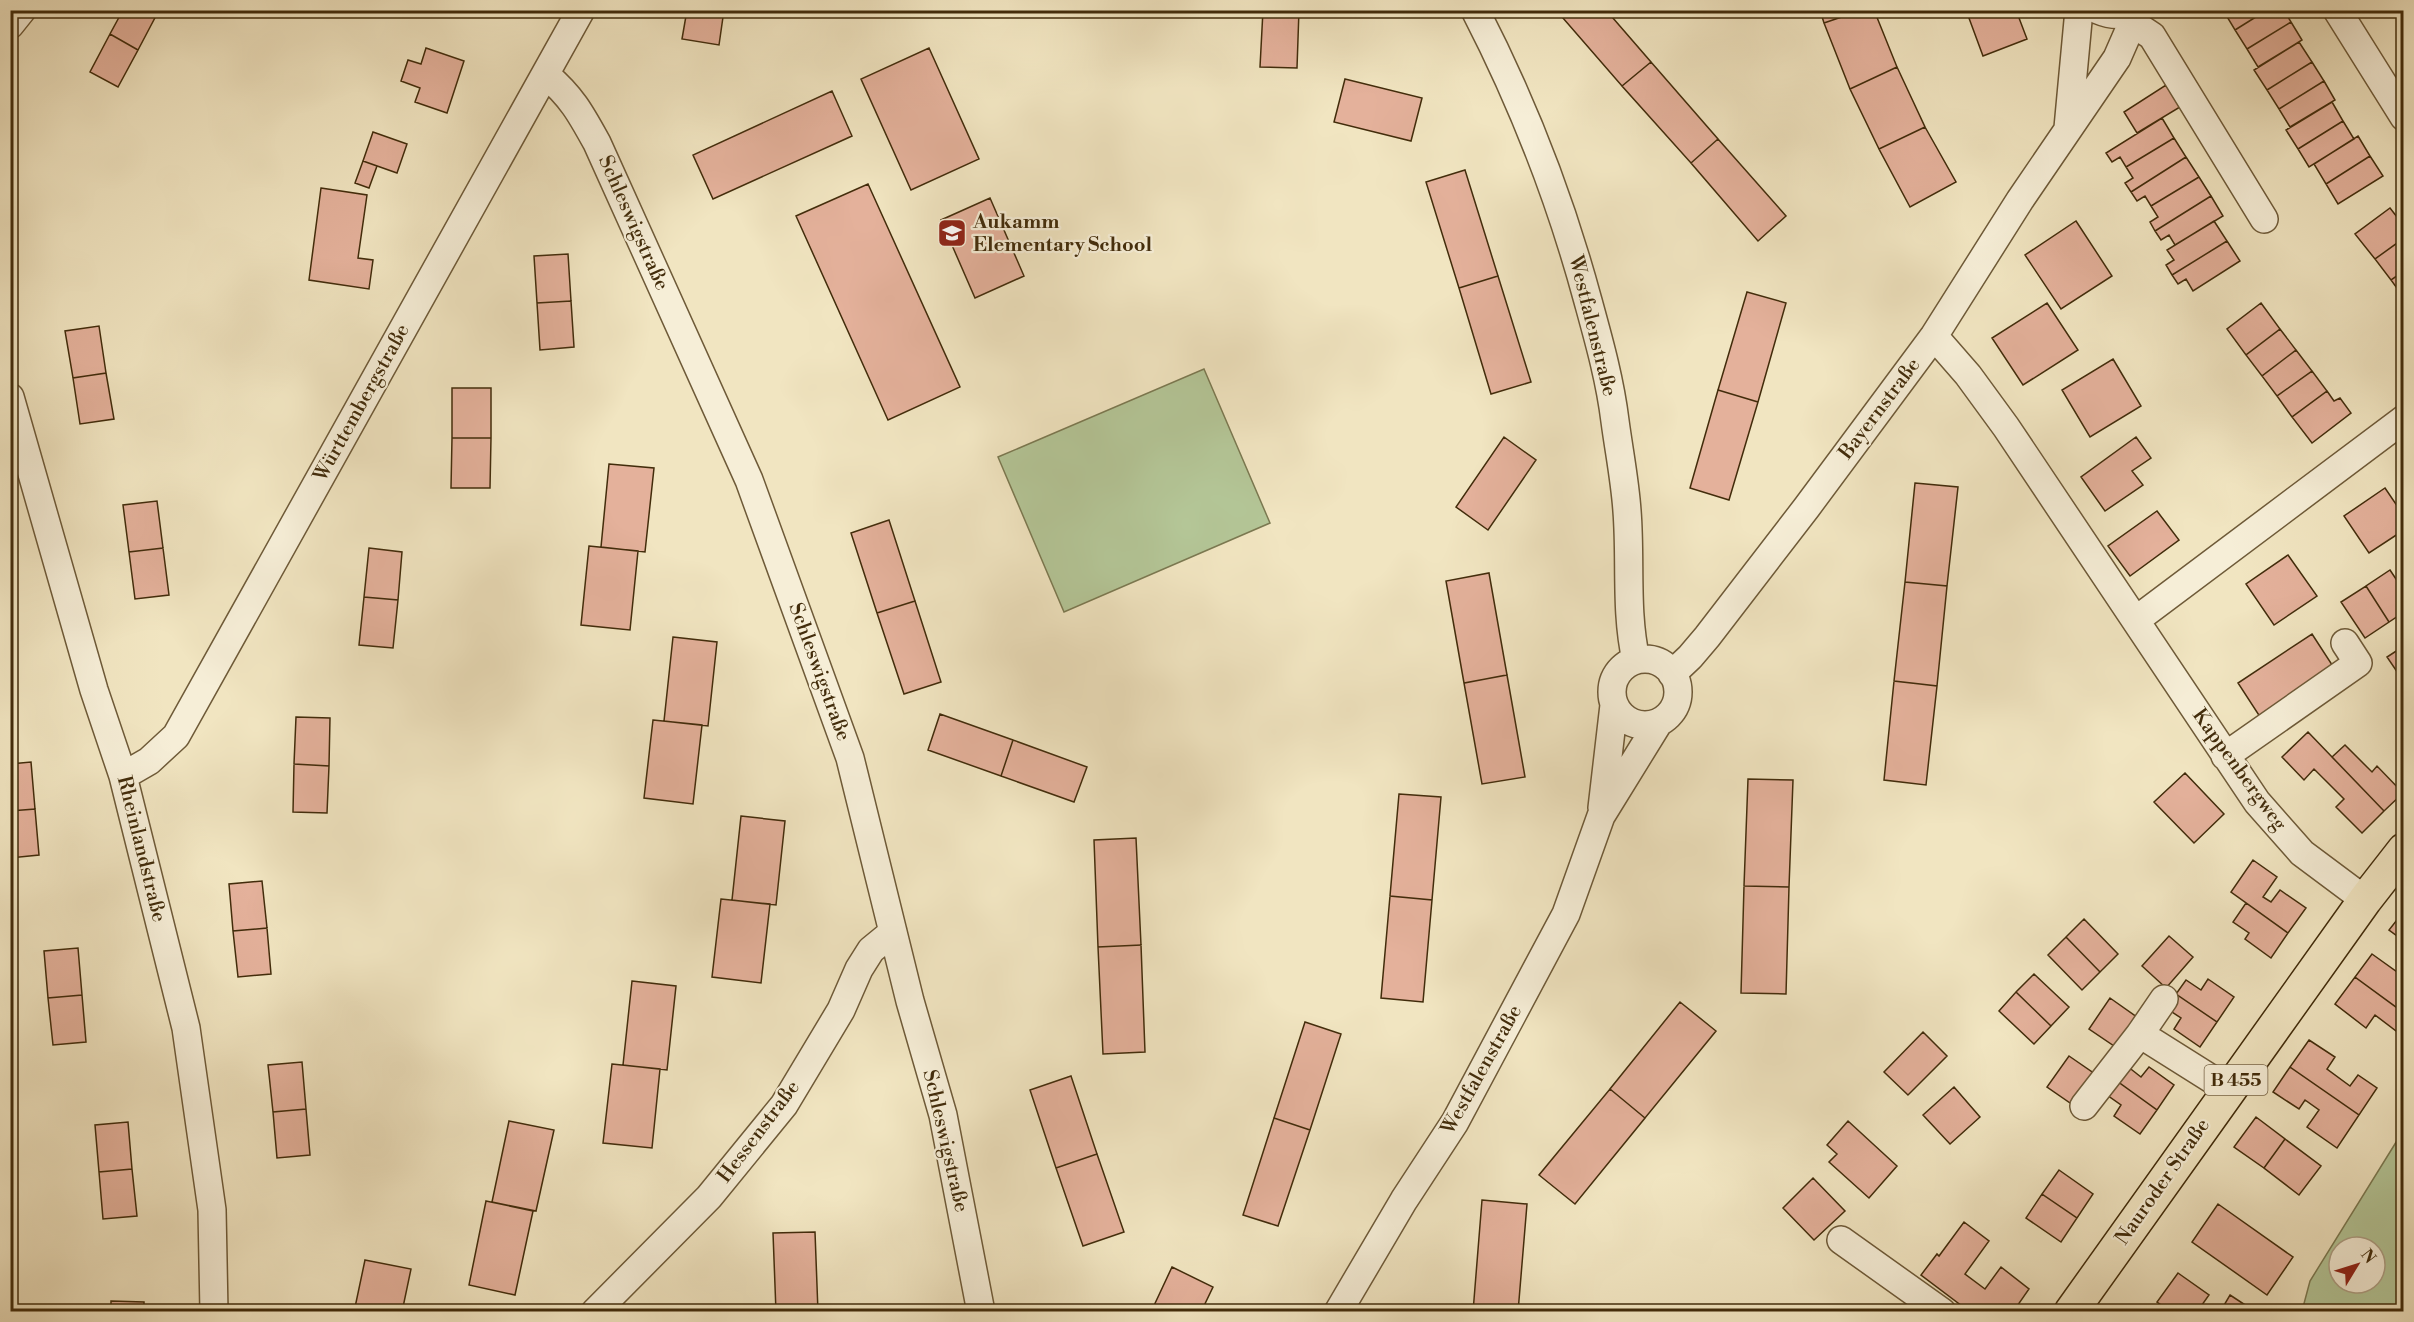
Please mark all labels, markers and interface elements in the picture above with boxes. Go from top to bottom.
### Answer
street label: Schleswigstraße [592,152,674,294]
place label: Aukamm Elementary School [972,210,1152,258]
school or university icon: Aukamm Elementary School [936,217,968,249]
street label: Westfalenstraße [1562,252,1622,399]
street label: Württembergstraße [308,320,416,487]
street label: Bayernstraße [1833,353,1926,465]
street label: Schleswigstraße [782,600,856,744]
street label: Kappenbergweg [2186,704,2292,837]
street label: Rheinlandstraße [111,773,171,925]
street label: Westfalenstraße [1436,1001,1528,1140]
road number: B 455 [2204,1065,2268,1095]
street label: Schleswigstraße [916,1067,974,1215]
street label: Hessenstraße [712,1076,806,1188]
street label: Nauroder Straße [2110,1114,2216,1250]
north arrow [2327,1235,2387,1295]
text: N [2356,1245,2380,1268]

